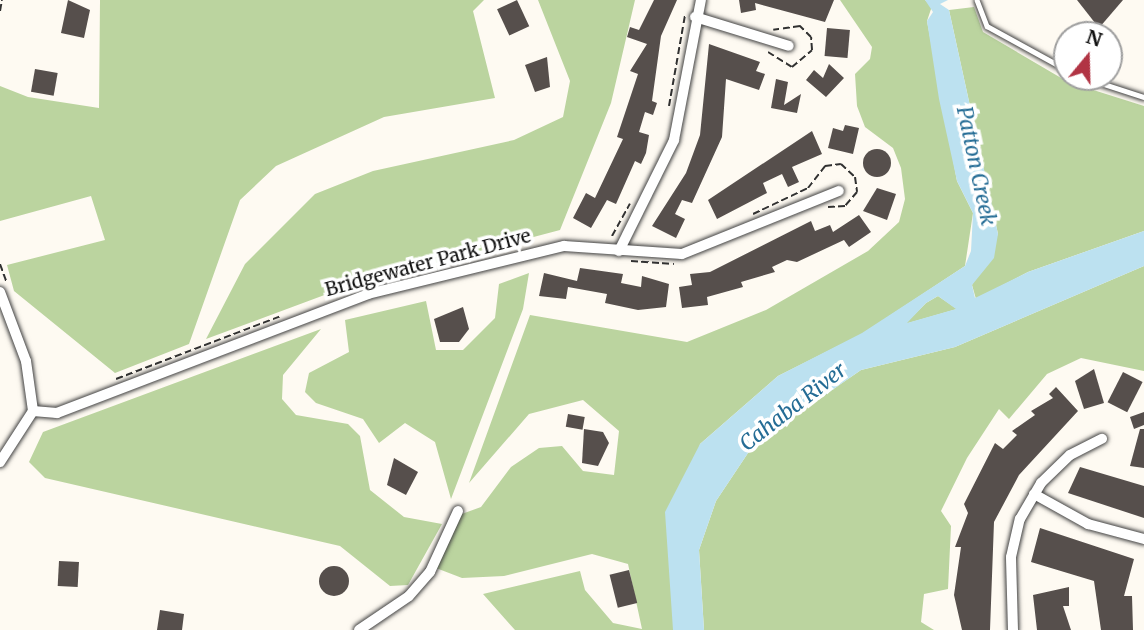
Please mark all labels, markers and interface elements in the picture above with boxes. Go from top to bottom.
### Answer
north arrow [1053,21,1123,91]
text: N [1083,24,1105,52]
water label: Patton Creek [951,104,1001,228]
street label: Bridgewater Park Drive [323,225,533,301]
water label: Cahaba River [735,358,851,456]

